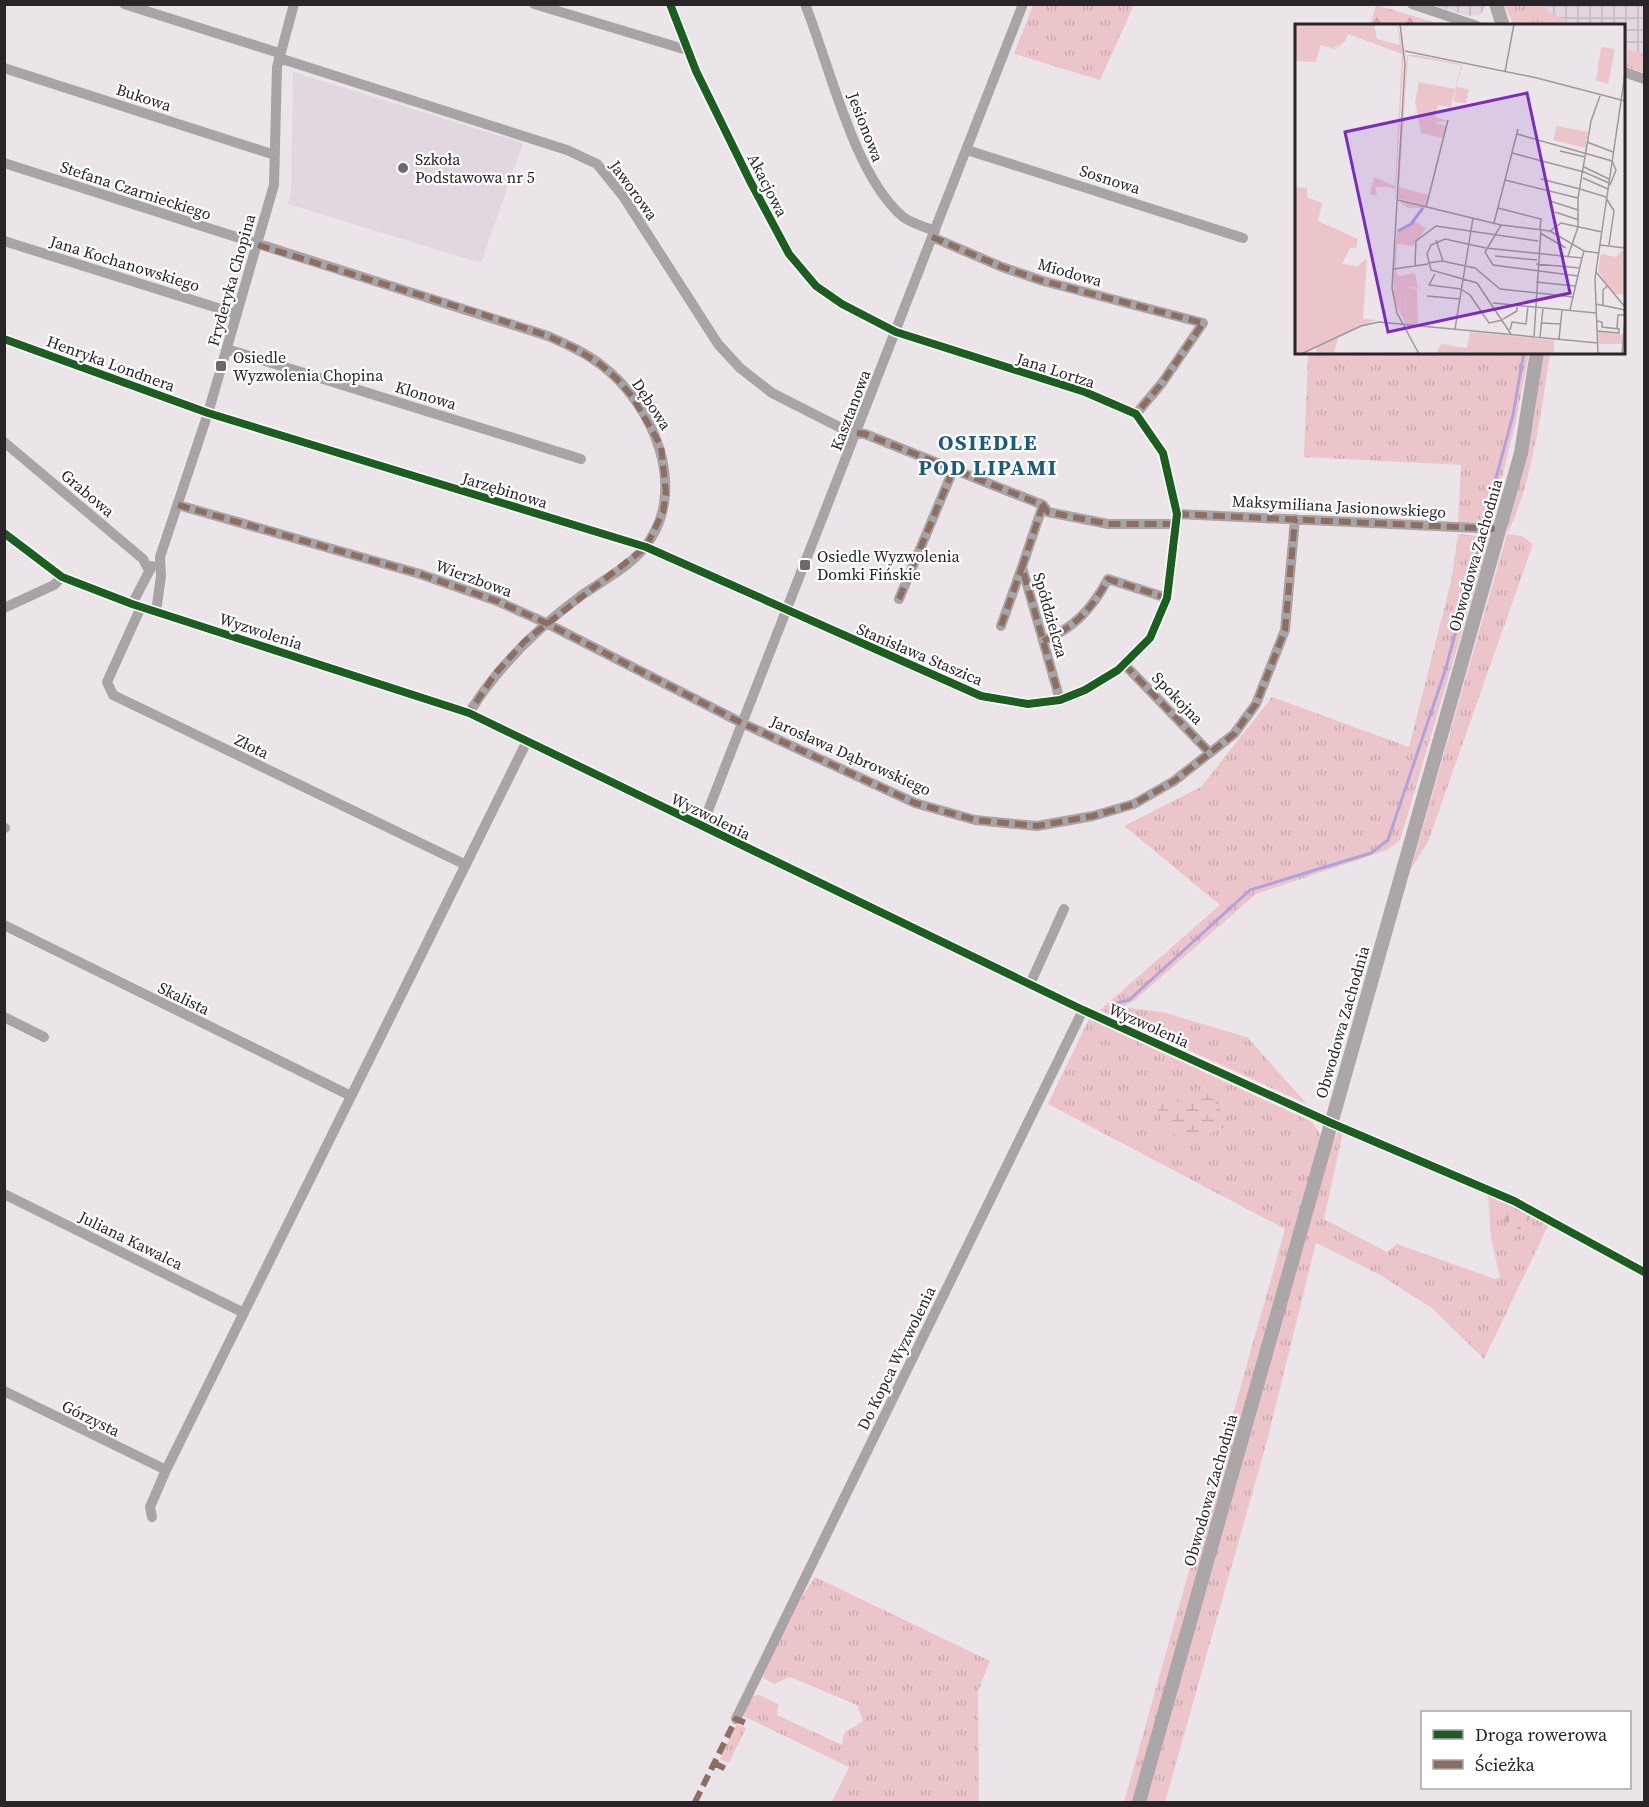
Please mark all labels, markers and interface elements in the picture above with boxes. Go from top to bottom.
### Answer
inset map [1295,24,1625,354]
street label: Bukowa [114,78,175,116]
street label: Jesionowa [842,88,890,166]
place label: Szkoła Podstawowa nr 5 [415,148,535,188]
street label: Akacjowa [743,149,794,221]
street label: Stefana Czarnieckiego [58,155,215,225]
street label: Jaworowa [604,155,664,225]
street label: Sosnowa [1077,159,1144,199]
marker: Szkoła Podstawowa nr 5 [396,161,410,175]
street label: Fryderyka Chopina [202,210,261,349]
street label: Jana Kochanowskiego [46,229,203,296]
street label: Miodowa [1035,252,1106,292]
street label: Henryka Londnera [44,330,179,397]
place label: Osiedle Wyzwolenia Chopina [233,346,384,386]
street label: Jana Lortza [1013,347,1099,393]
marker: Osiedle Wyzwolenia Chopina [214,359,228,373]
street label: Kasztanowa [825,366,876,454]
street label: Dębowa [627,374,677,435]
street label: Klonowa [393,375,460,415]
district label: OSIEDLE POD LIPAMI [918,427,1058,482]
street label: Grabowa [56,464,120,522]
street label: Jarzębinowa [459,466,551,514]
street label: Obwodowa Zachodnia [1443,475,1508,634]
street label: Maksymiliana Jasionowskiego [1231,489,1447,523]
place label: Osiedle Wyzwolenia Domki Fińskie [817,545,961,585]
street label: Wierzbowa [433,554,516,602]
marker: Osiedle Wyzwolenia Domki Fińskie [798,558,812,572]
street label: Spółdzielcza [1028,570,1074,661]
street label: Wyzwolenia [217,607,306,655]
street label: Stanisława Staszica [853,617,987,691]
street label: Spokojna [1147,667,1209,730]
street label: Jarosława Dąbrowskiego [766,709,935,800]
street label: Złota [231,728,274,764]
street label: Wyzwolenia [667,787,755,845]
street label: Obwodowa Zachodnia [1310,942,1375,1101]
street label: Skalista [155,976,214,1020]
street label: Wyzwolenia [1105,997,1194,1053]
street label: Juliana Kawalca [74,1205,187,1275]
street label: Do Kopca Wyzwolenia [852,1282,941,1434]
street label: Górzysta [58,1395,124,1442]
street label: Obwodowa Zachodnia [1178,1410,1243,1569]
legend [1421,1711,1631,1789]
text: Droga rowerowa [1475,1722,1608,1747]
text: Ścieżka [1475,1752,1536,1777]

